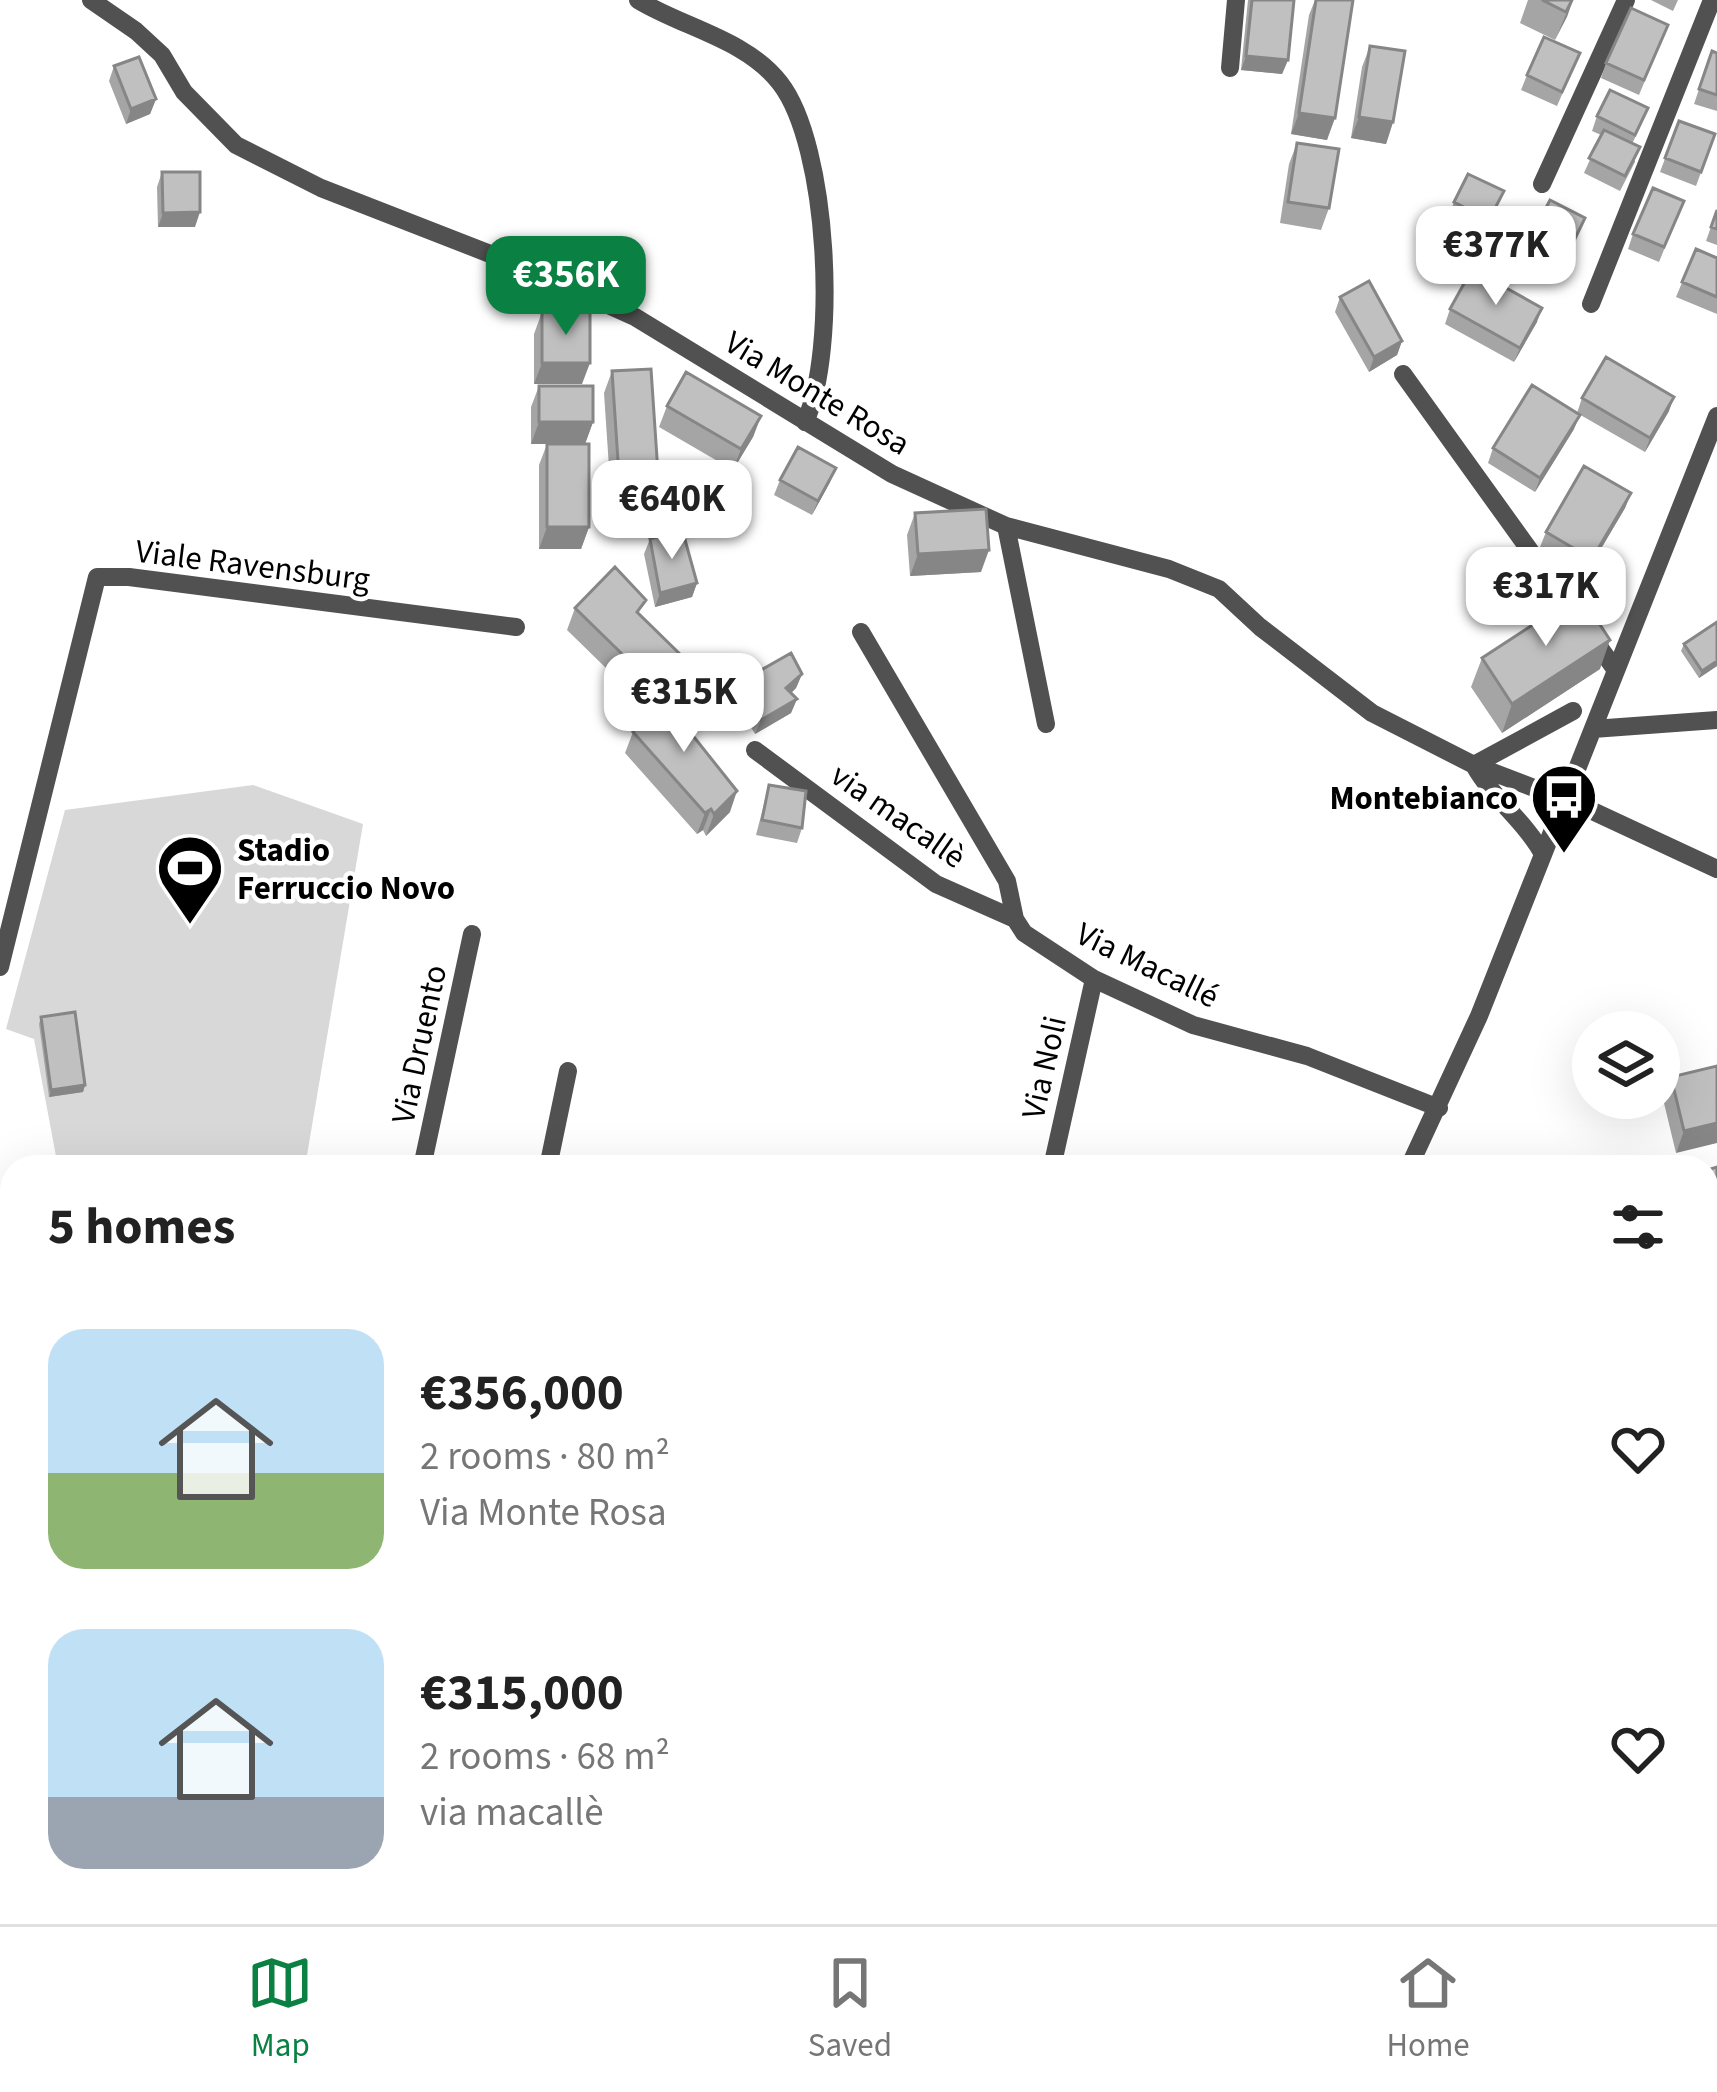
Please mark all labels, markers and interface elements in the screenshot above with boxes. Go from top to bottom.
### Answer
pin: €377K [1412,206,1580,308]
text: €377K [1443,217,1549,273]
pin: €356K [482,236,650,338]
text: €356K [513,247,619,303]
street label: Via Monte Rosa [716,319,919,467]
pin: €640K [588,460,756,562]
text: €640K [619,471,725,527]
street label: Viale Ravensburg [133,528,373,603]
pin: €317K [1462,547,1630,649]
text: €317K [1493,558,1599,614]
pin: €315K [600,653,768,755]
text: €315K [631,664,737,720]
street label: via macallè [821,752,975,880]
bus stop icon: Montebianco [1529,762,1599,856]
place label: Montebianco [1329,775,1518,822]
place label: Stadio Ferruccio Novo [237,827,455,912]
sports icon: Stadio Ferruccio Novo [155,833,225,927]
street label: Via Macallé [1068,911,1227,1020]
street label: Via Druento [380,961,459,1128]
street label: Via Noli [1010,1011,1079,1123]
map controls [1572,1011,1680,1119]
button: layers [1572,1011,1680,1119]
text: 5 homes [48,1191,235,1263]
icon: filters [1605,1194,1671,1260]
text: €356,000 [420,1357,624,1429]
icon: home [144,1377,288,1521]
icon: heart [1605,1416,1671,1482]
text: 2 rooms · 80 m² [420,1429,670,1485]
text: Via Monte Rosa [420,1485,667,1541]
text: €315,000 [420,1657,624,1729]
icon: home [144,1677,288,1821]
icon: heart [1605,1716,1671,1782]
text: 2 rooms · 68 m² [420,1729,670,1785]
text: via macallè [420,1785,604,1841]
tab: Map [247,1950,313,2069]
tab: Saved [808,1950,892,2069]
tab: Home [1387,1950,1470,2069]

